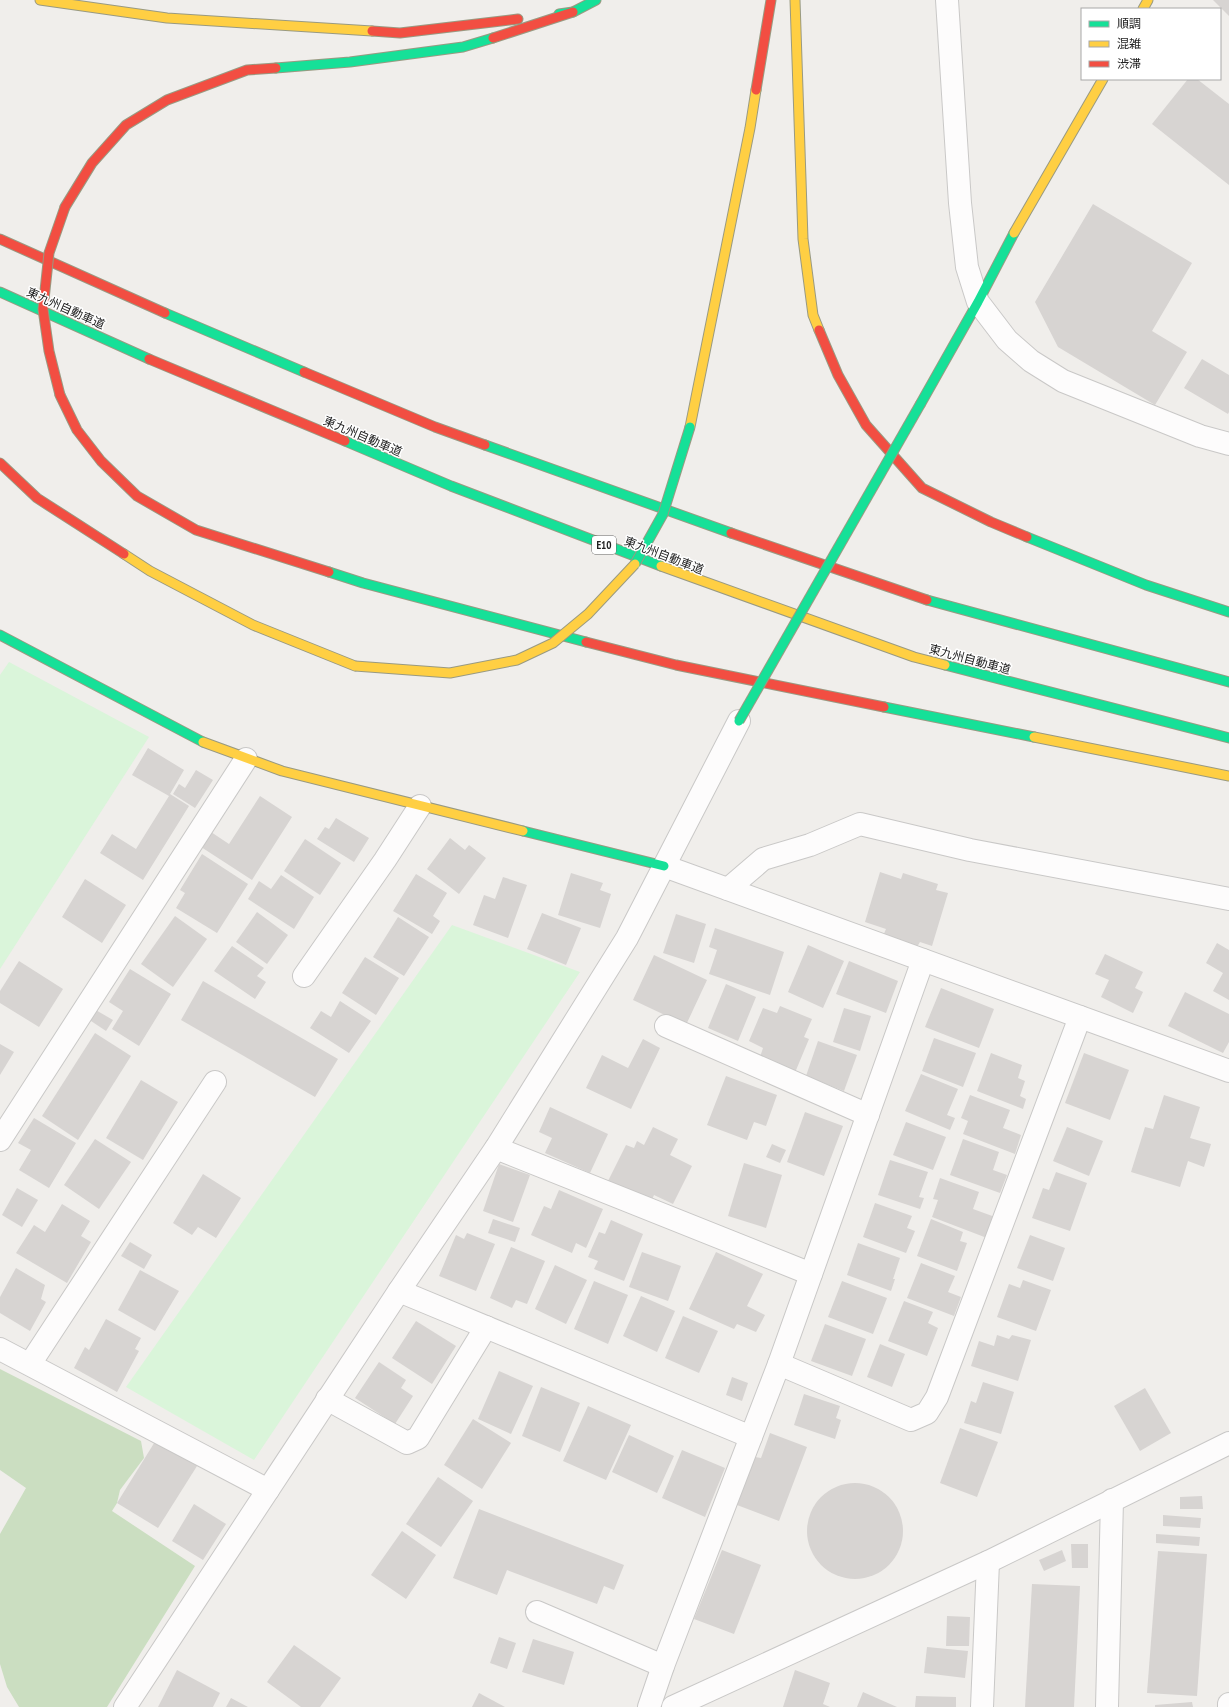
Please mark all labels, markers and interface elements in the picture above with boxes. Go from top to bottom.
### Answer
legend [1081,8,1221,80]
text: 順調 [1117,16,1141,31]
text: 混雑 [1117,36,1141,51]
text: 渋滞 [1117,56,1141,71]
street label: 東九州自動車道 [25,284,107,332]
street label: 東九州自動車道 [321,413,405,459]
street label: 東九州自動車道 [622,533,706,577]
road number: E10 [592,536,616,554]
street label: 東九州自動車道 [927,641,1013,677]

